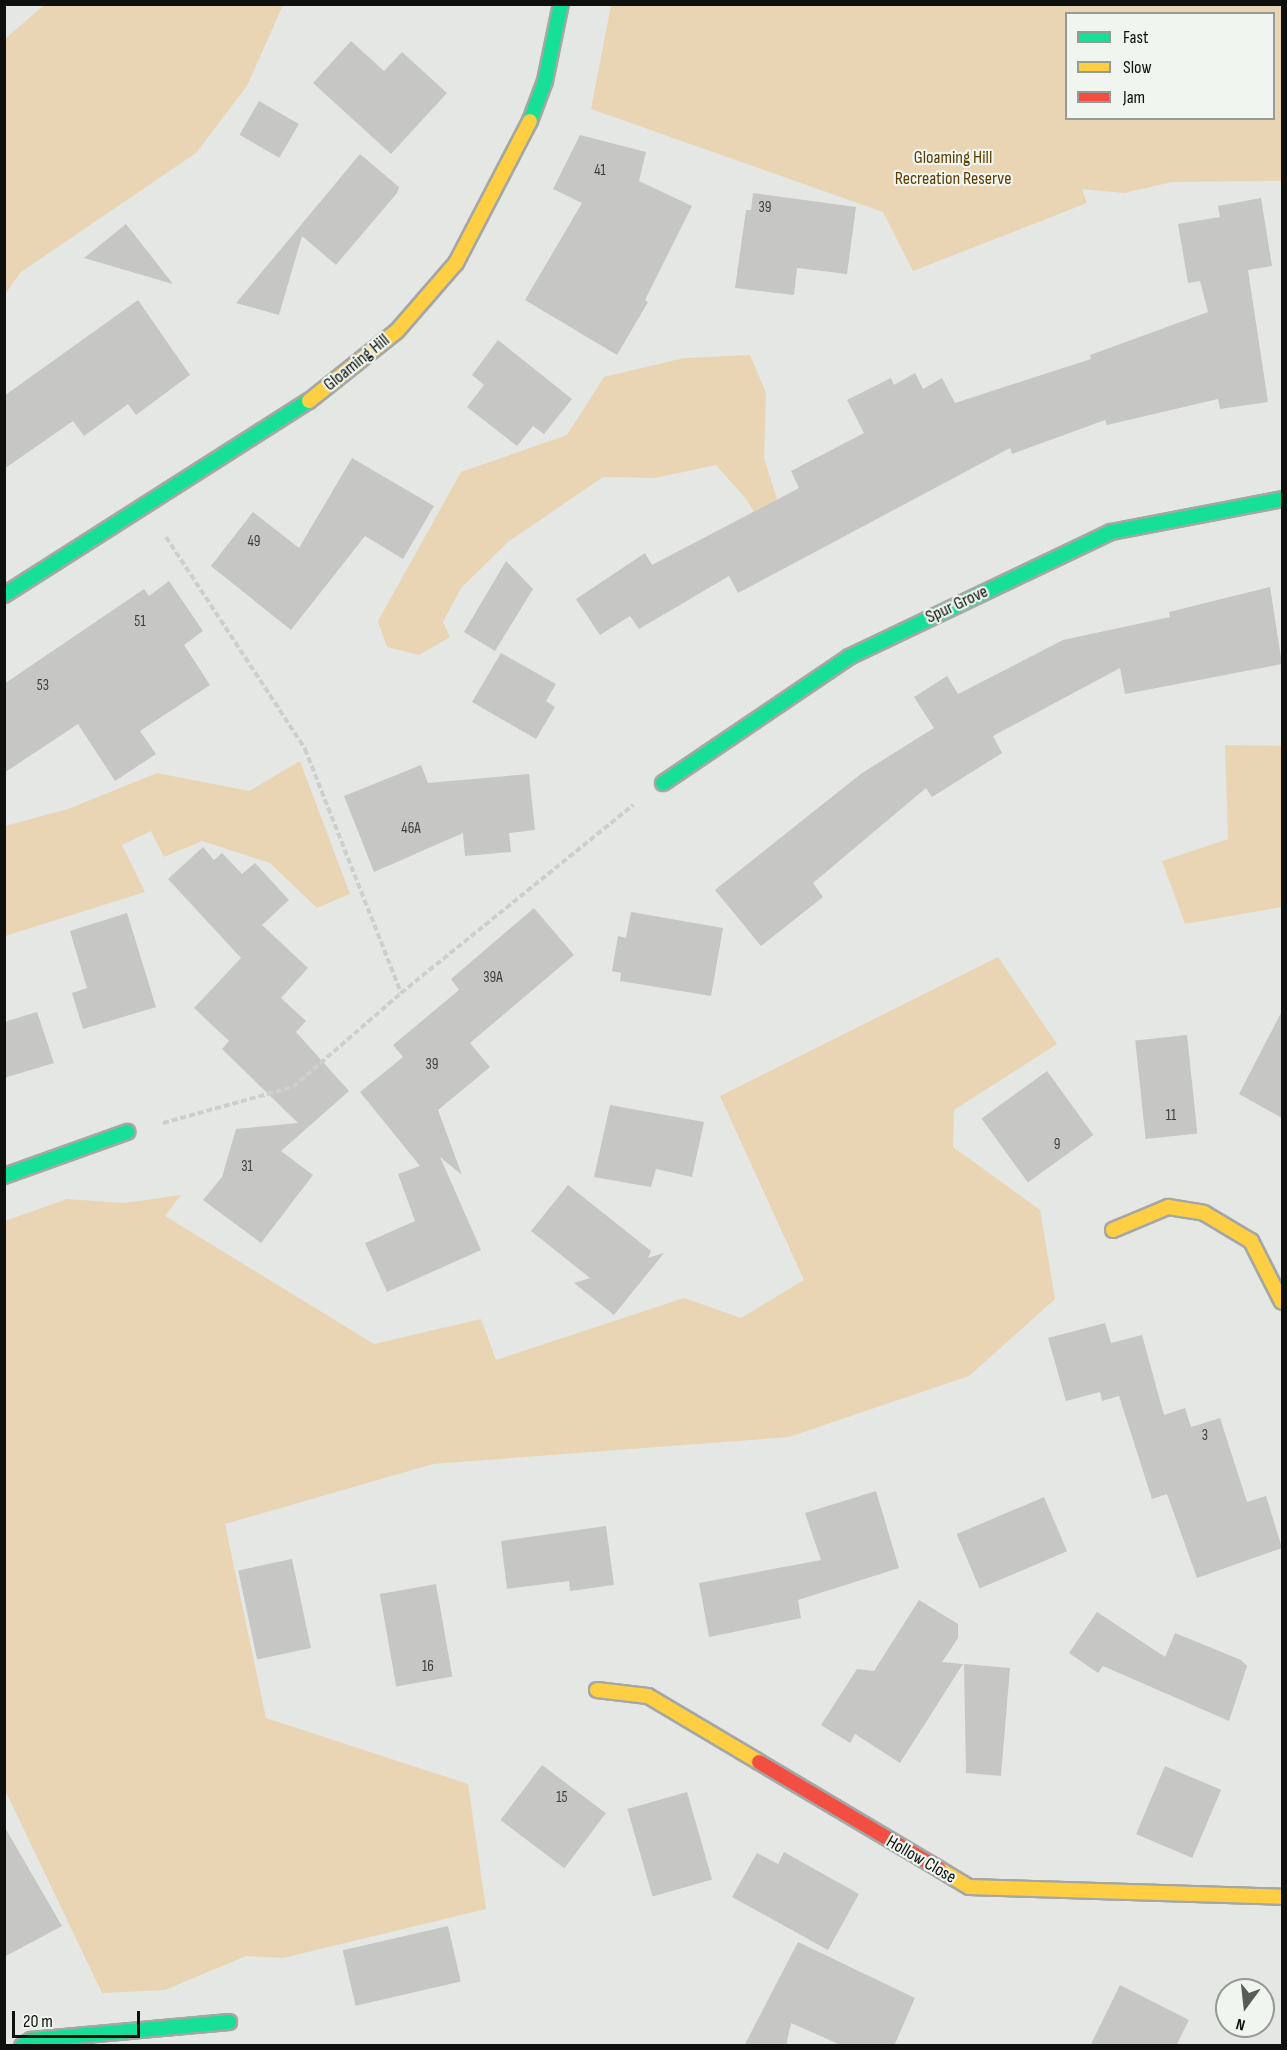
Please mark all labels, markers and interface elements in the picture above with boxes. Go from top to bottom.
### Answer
legend [1065,12,1275,120]
text: Fast [1123,27,1148,48]
text: Slow [1123,57,1152,78]
text: Jam [1123,87,1145,108]
park label: Gloaming Hill Recreation Reserve [895,148,1011,190]
house number: 41 [594,162,606,180]
house number: 39 [759,199,771,217]
street label: Gloaming Hill [320,330,394,396]
house number: 49 [248,533,260,551]
street label: Spur Grove [923,581,991,629]
house number: 51 [134,613,146,631]
house number: 53 [37,677,49,695]
house number: 46A [401,820,421,838]
house number: 39A [483,969,503,987]
house number: 39 [426,1056,438,1074]
house number: 11 [1166,1107,1176,1125]
house number: 9 [1054,1136,1060,1154]
house number: 31 [241,1158,253,1176]
house number: 3 [1202,1427,1208,1445]
house number: 16 [422,1658,434,1676]
house number: 15 [556,1789,568,1807]
street label: Hollow Close [882,1831,960,1889]
north arrow [1215,1978,1275,2038]
scale bar [15,1999,142,2037]
text: 20 m [23,2011,53,2032]
text: N [1234,2014,1247,2034]

